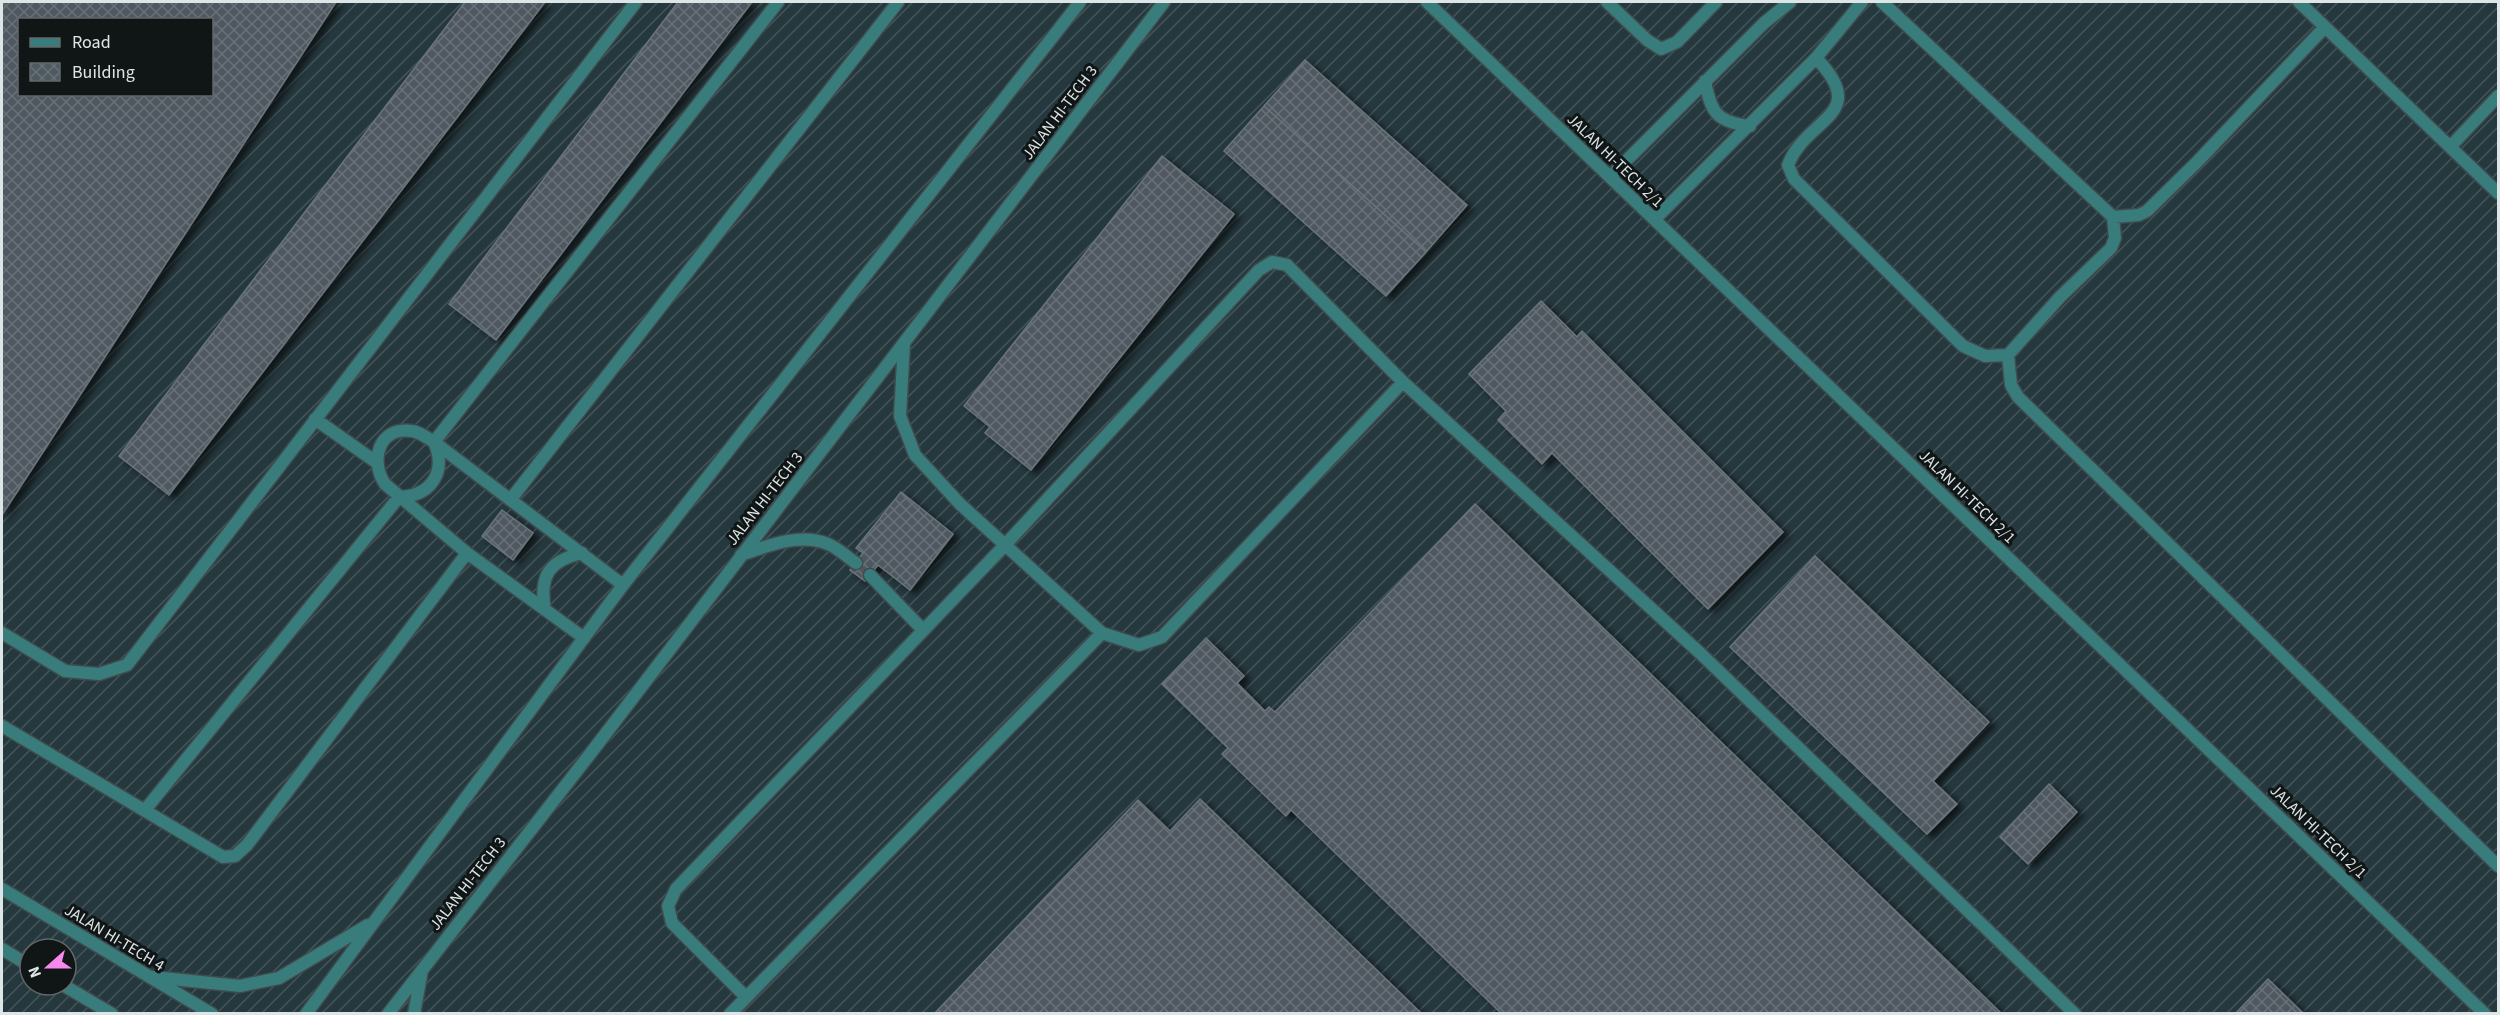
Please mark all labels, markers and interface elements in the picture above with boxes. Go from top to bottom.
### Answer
legend [18,18,213,96]
text: Road [72,30,111,55]
text: Building [72,60,135,85]
street label: JALAN HI-TECH 3 [1017,61,1103,164]
street label: JALAN HI-TECH 2/1 [1562,109,1668,213]
street label: JALAN HI-TECH 2/1 [1914,445,2020,549]
street label: JALAN HI-TECH 3 [721,447,808,550]
street label: JALAN HI-TECH 2/1 [2265,780,2371,884]
street label: JALAN HI-TECH 3 [424,832,511,935]
street label: JALAN HI-TECH 4 [60,899,169,976]
north arrow [18,937,78,997]
text: N [23,963,47,981]

